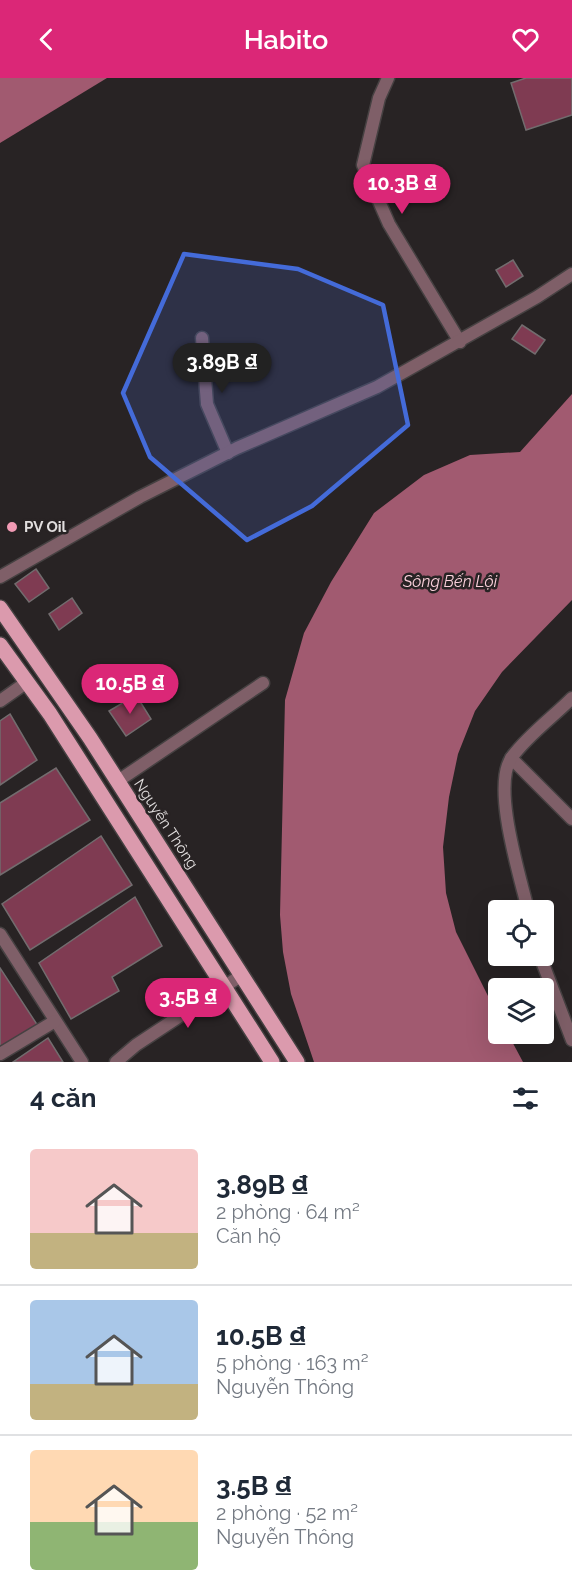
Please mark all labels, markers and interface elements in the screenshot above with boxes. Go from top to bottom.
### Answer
icon: back [30,23,63,56]
icon: heart [509,23,542,56]
text: Habito [244,24,328,55]
pin: 10.3B ₫ [347,164,457,215]
text: 10.3B ₫ [367,171,437,195]
pin: 3.89B ₫ [167,343,277,394]
text: 3.89B ₫ [187,350,257,374]
place label: PV Oil [24,518,67,536]
marker: PV Oil [5,520,19,534]
water label: Sông Bến Lội [402,572,498,591]
pin: 10.5B ₫ [75,664,185,715]
text: 10.5B ₫ [95,671,165,695]
street label: Nguyễn Thông [130,776,202,872]
map controls [488,900,554,1044]
button: locate [488,900,554,966]
pin: 3.5B ₫ [139,978,237,1029]
button: layers [488,978,554,1044]
text: 3.5B ₫ [159,985,217,1009]
icon: filters [509,1082,542,1115]
text: 4 căn [30,1083,96,1113]
text: 3.89B ₫ [216,1170,308,1200]
icon: home [78,1173,150,1245]
text: 2 phòng · 64 m² [216,1200,360,1224]
text: Căn hộ [216,1224,281,1248]
text: 10.5B ₫ [216,1321,306,1351]
icon: home [78,1324,150,1396]
text: 5 phòng · 163 m² [216,1351,368,1375]
text: Nguyễn Thông [216,1375,354,1399]
text: 3.5B ₫ [216,1471,291,1501]
icon: home [78,1474,150,1546]
text: 2 phòng · 52 m² [216,1501,358,1525]
text: Nguyễn Thông [216,1525,354,1549]

